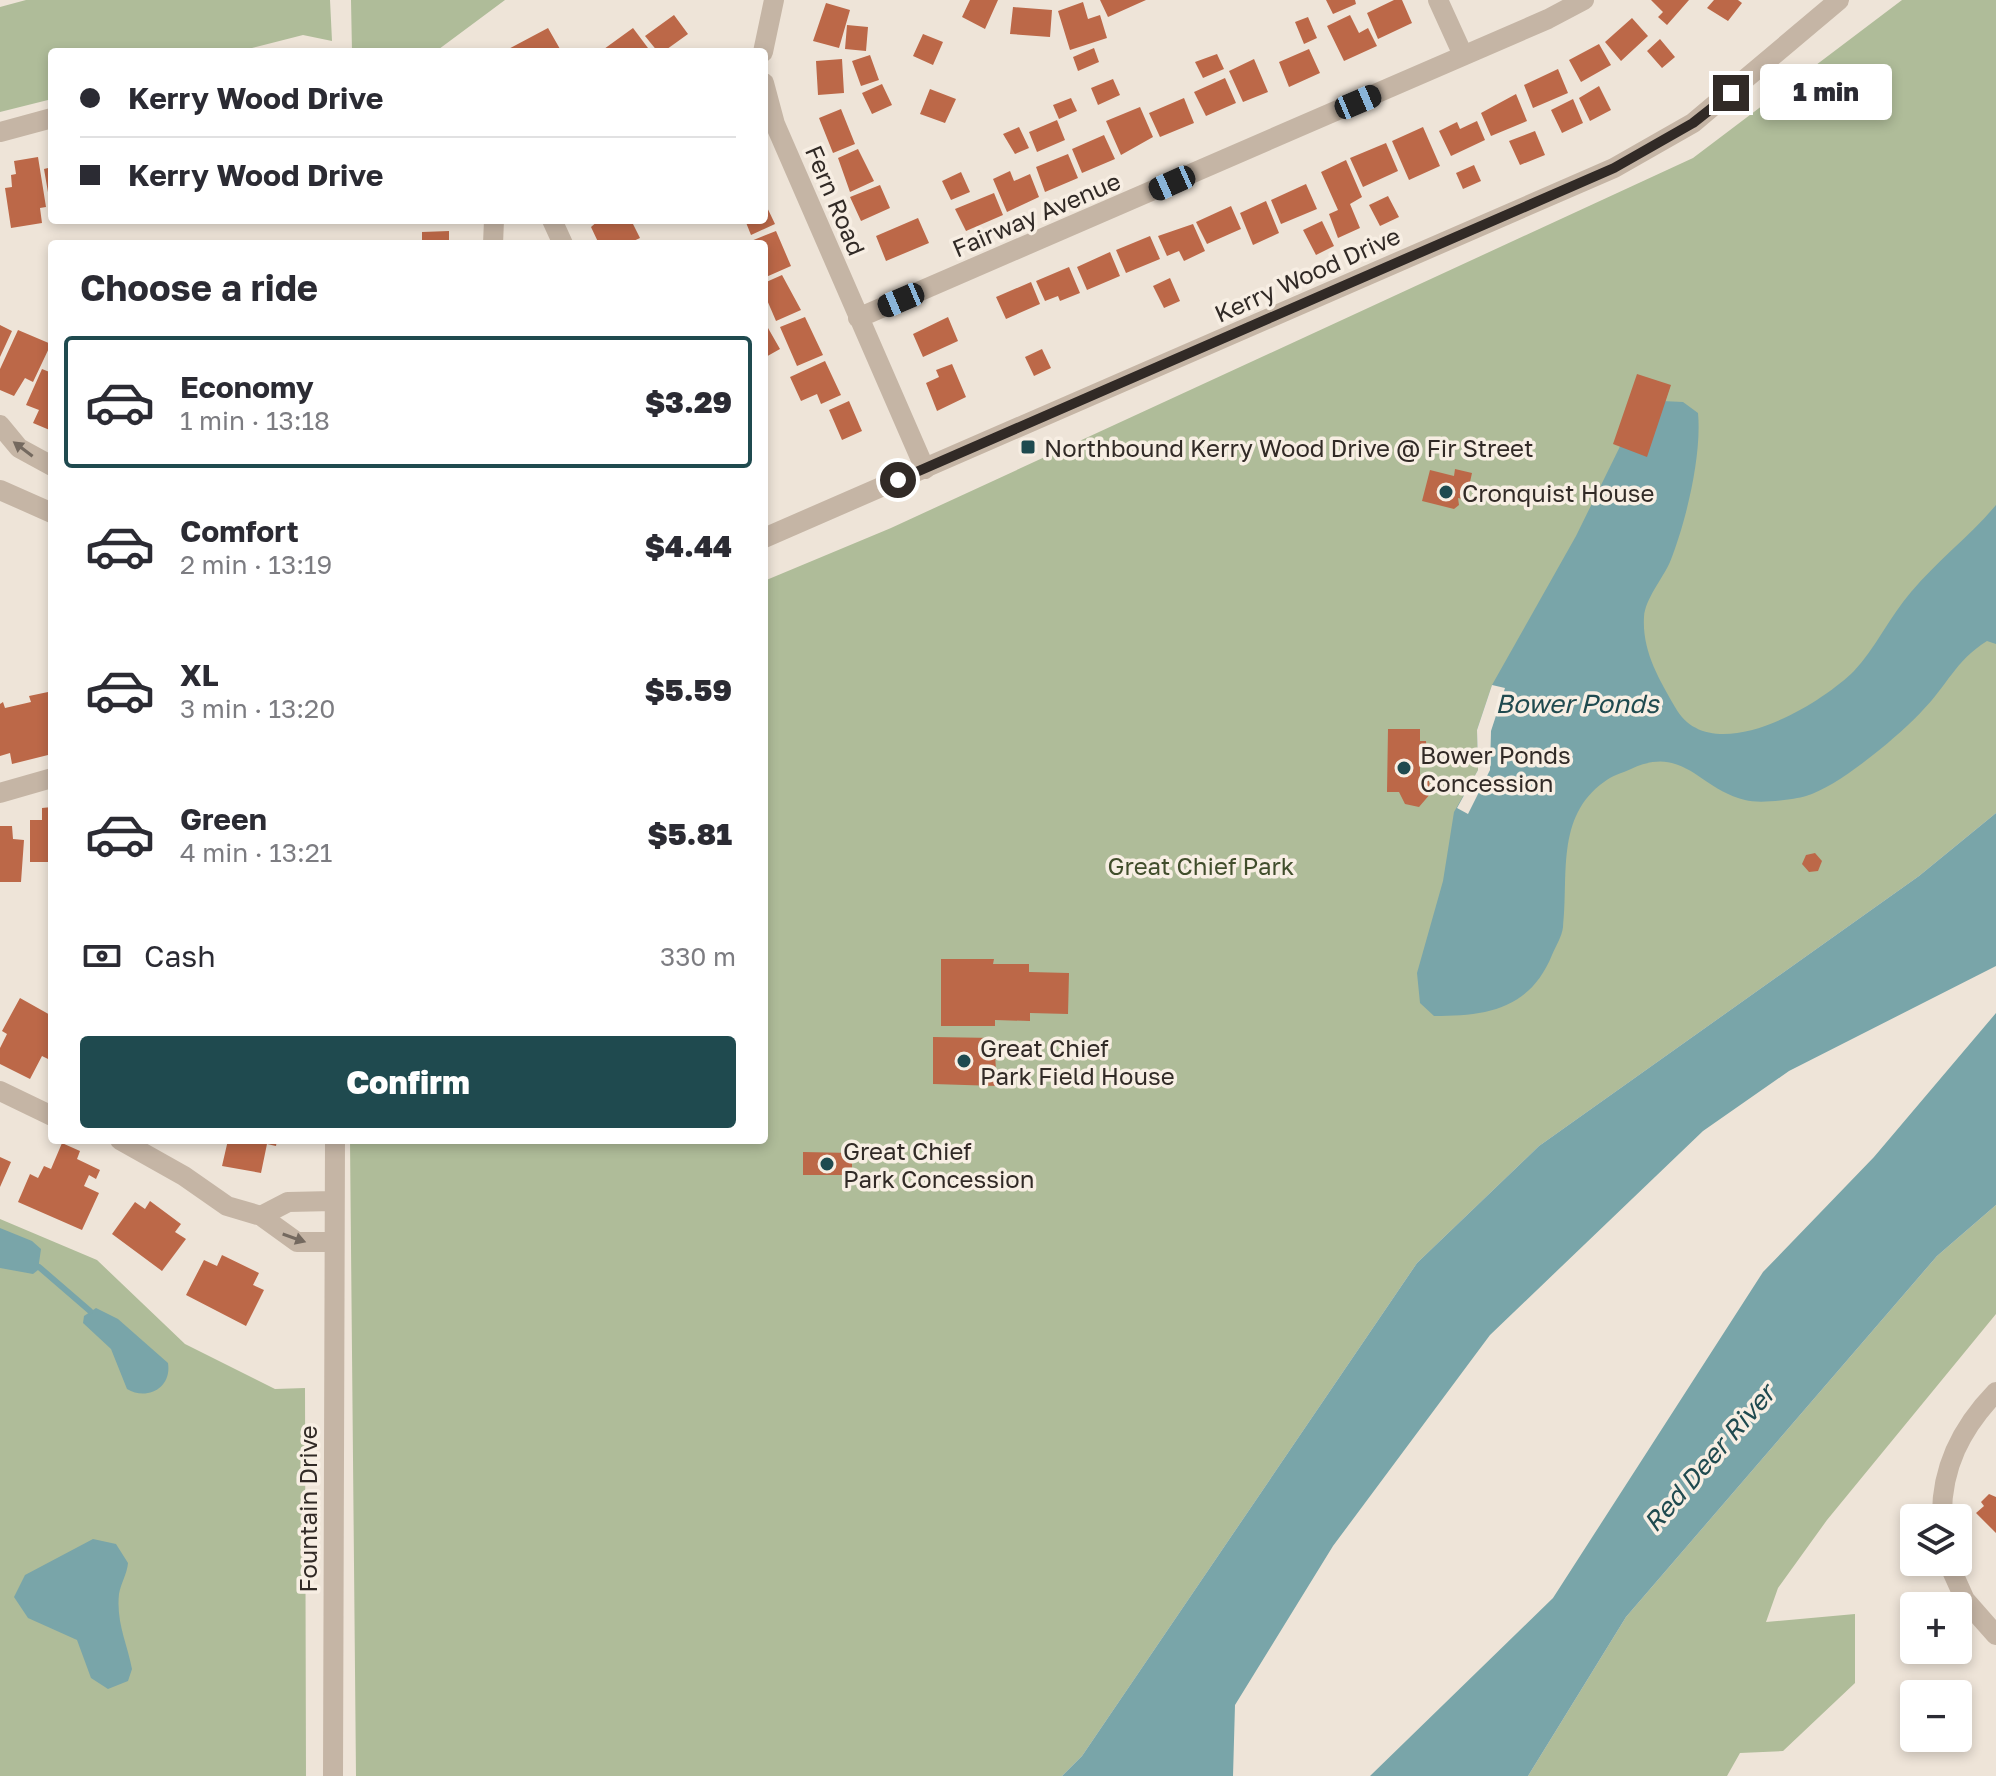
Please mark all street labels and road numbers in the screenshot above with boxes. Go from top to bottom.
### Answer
street label: Fern Road [800,141,872,259]
street label: Fairway Avenue [948,166,1124,262]
street label: Kerry Wood Drive [1210,220,1404,328]
street label: Fountain Drive [293,1425,322,1593]

